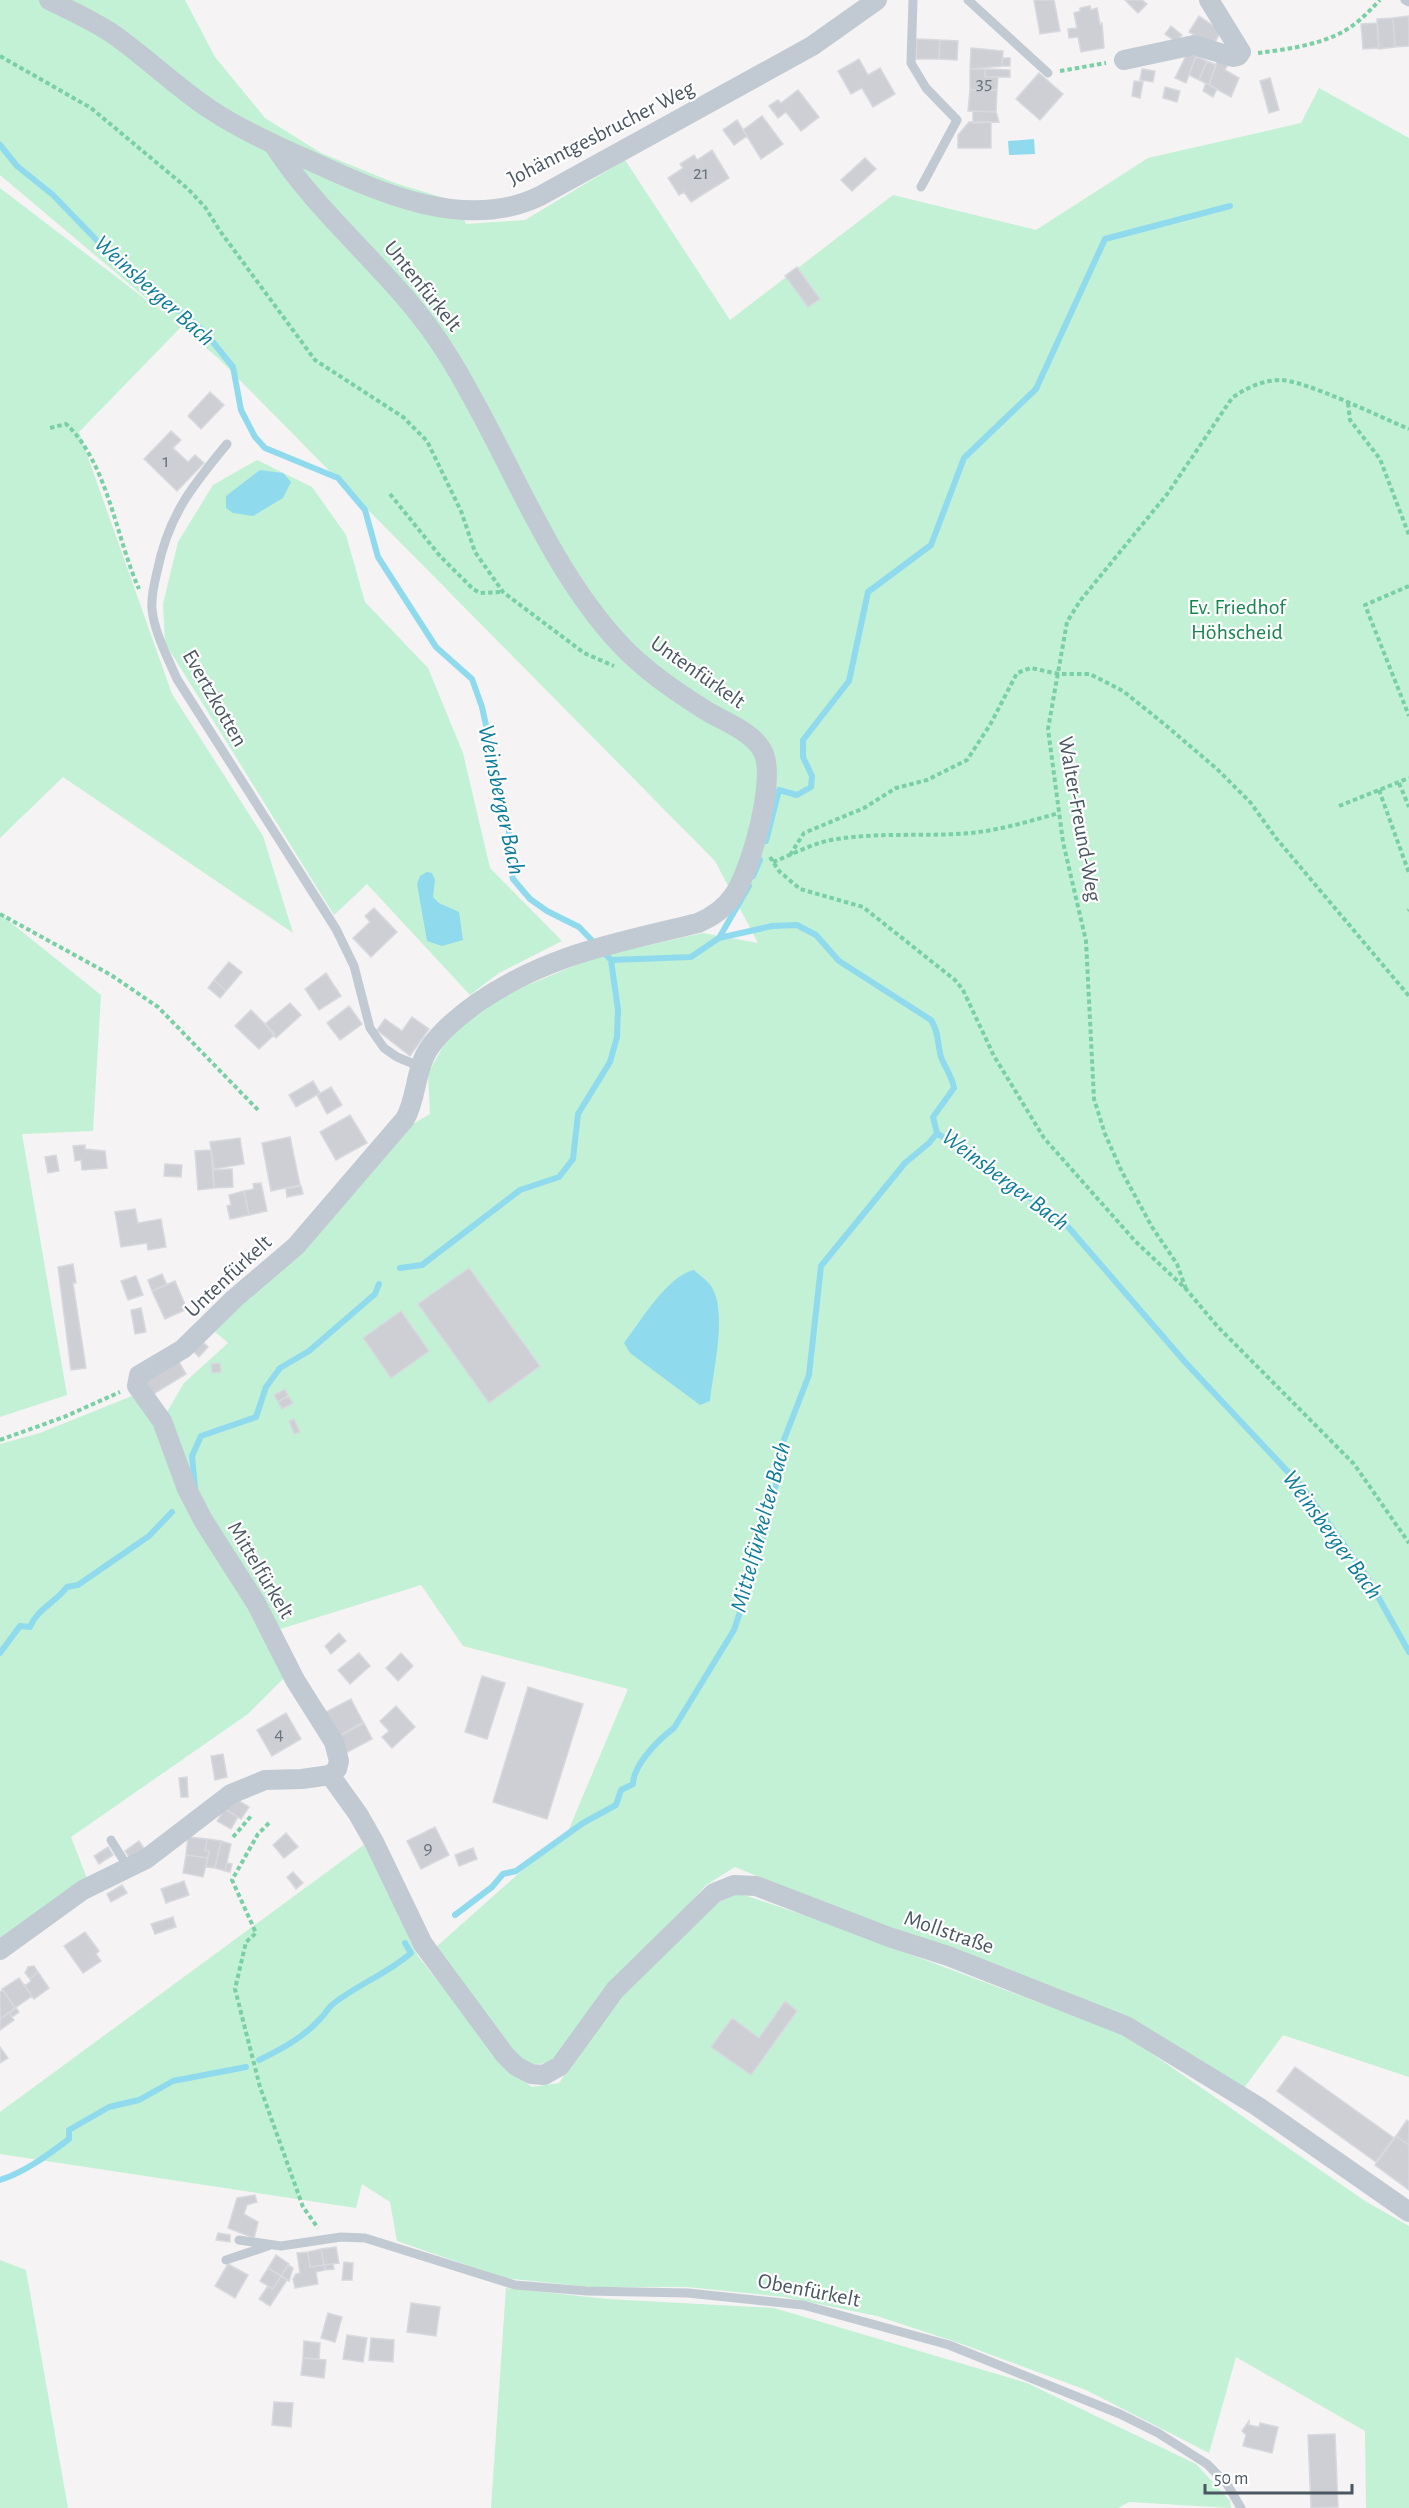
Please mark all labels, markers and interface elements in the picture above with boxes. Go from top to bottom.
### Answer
house number: 35 [976,73,992,93]
street label: Johänntgesbrucher Weg [504,76,698,190]
house number: 21 [693,163,709,183]
water label: Weinsberger Bach [89,231,219,351]
street label: Untenfürkelt [380,236,466,336]
house number: 1 [163,451,169,471]
park label: Ev. Friedhof Höhscheid [1188,596,1287,643]
street label: Untenfürkelt [647,632,749,712]
street label: Evertzkotten [178,646,252,750]
water label: Weinsberger Bach [473,723,529,877]
street label: Walter-Freund-Weg [1055,735,1105,904]
water label: Weinsberger Bach [937,1125,1073,1235]
street label: Untenfürkelt [180,1231,276,1321]
water label: Mittelfürkelter Bach [727,1439,795,1615]
water label: Weinsberger Bach [1277,1466,1387,1604]
street label: Mittelfürkelt [223,1518,299,1622]
house number: 4 [274,1724,284,1744]
house number: 9 [423,1838,433,1858]
street label: Mollstraße [901,1906,997,1958]
street label: Obenfürkelt [756,2269,862,2311]
scale bar [1205,2457,1352,2495]
text: 50 m [1214,2470,1248,2488]

